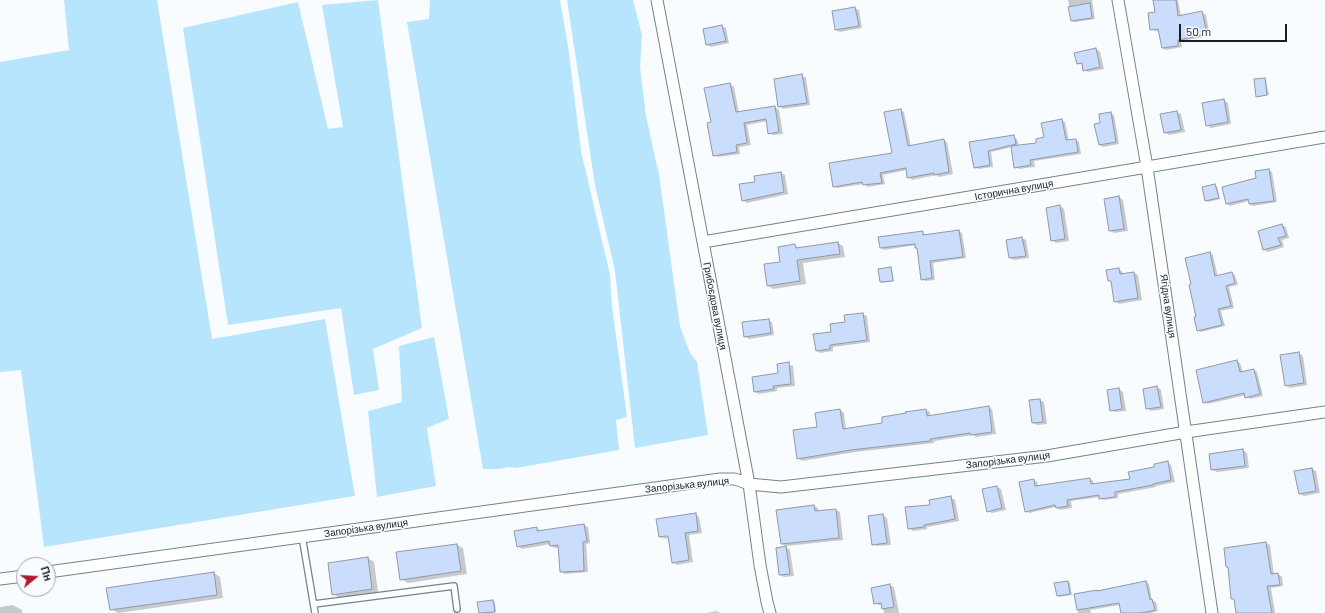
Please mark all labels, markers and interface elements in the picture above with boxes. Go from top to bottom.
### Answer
scale bar [1181,16,1289,42]
text: 50 m [1186,24,1211,38]
street label: Історична вулиця [974,177,1054,203]
street label: Грибоєдова вулиця [701,261,729,351]
street label: Ягідна вулиця [1158,273,1178,339]
street label: Запорізька вулиця [965,449,1051,471]
street label: Запорізька вулиця [644,475,730,495]
street label: Запорізька вулиця [323,516,409,540]
north arrow [16,557,56,597]
text: Пн [39,565,55,582]

